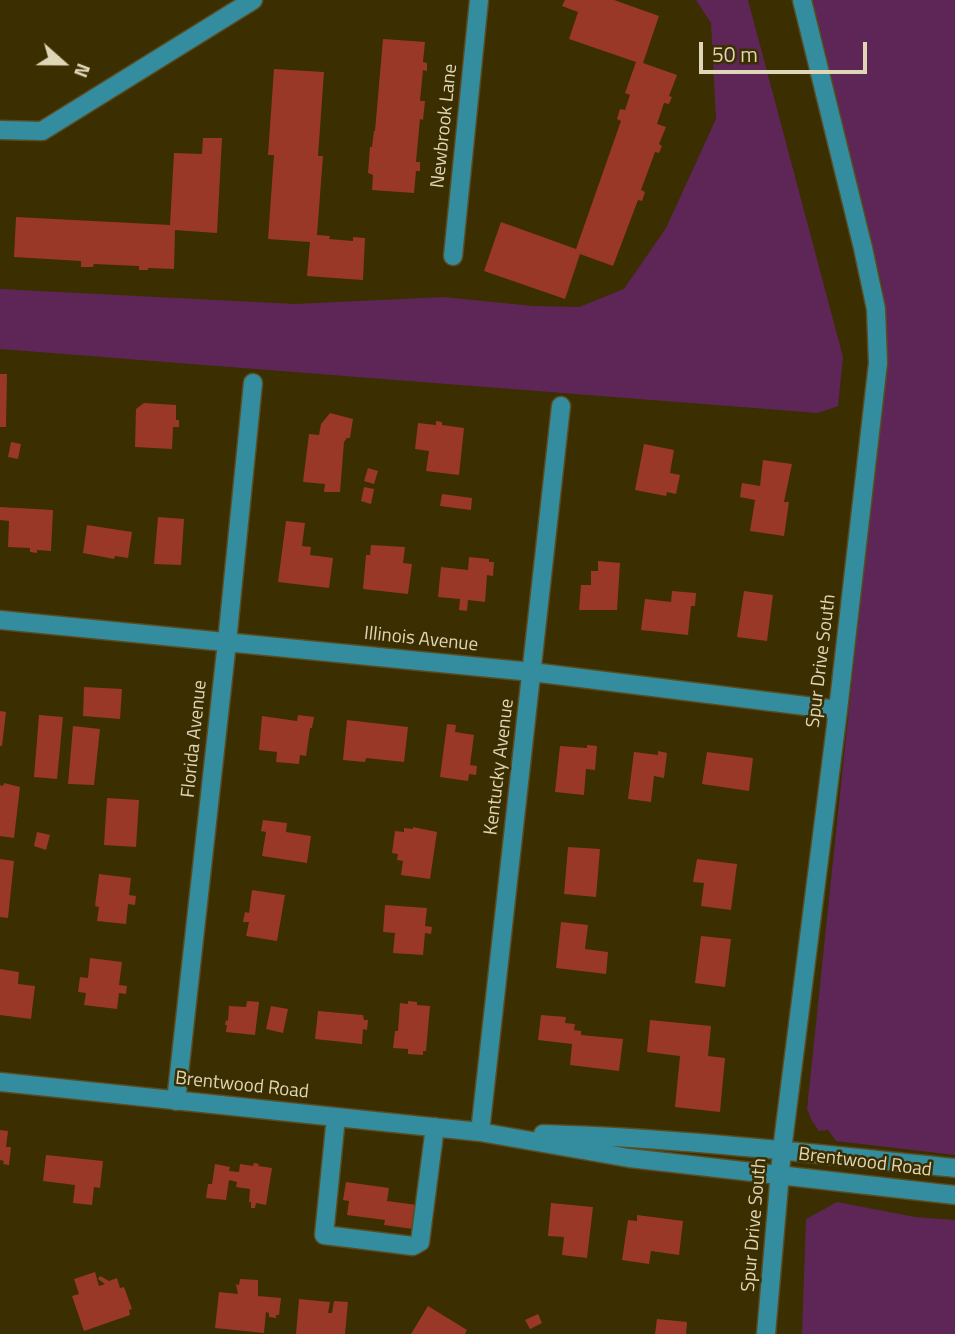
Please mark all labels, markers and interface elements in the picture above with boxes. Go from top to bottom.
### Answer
north arrow [28,28,98,98]
scale bar [703,28,871,72]
text: 50 m [712,38,758,70]
text: N [67,59,99,82]
street label: Newbrook Lane [427,63,463,189]
street label: Spur Drive South [803,593,841,729]
street label: Illinois Avenue [363,623,479,657]
street label: Florida Avenue [177,679,213,799]
street label: Kentucky Avenue [480,698,520,836]
street label: Brentwood Road [174,1068,310,1104]
street label: Brentwood Road [797,1144,933,1182]
street label: Spur Drive South [738,1157,772,1293]

